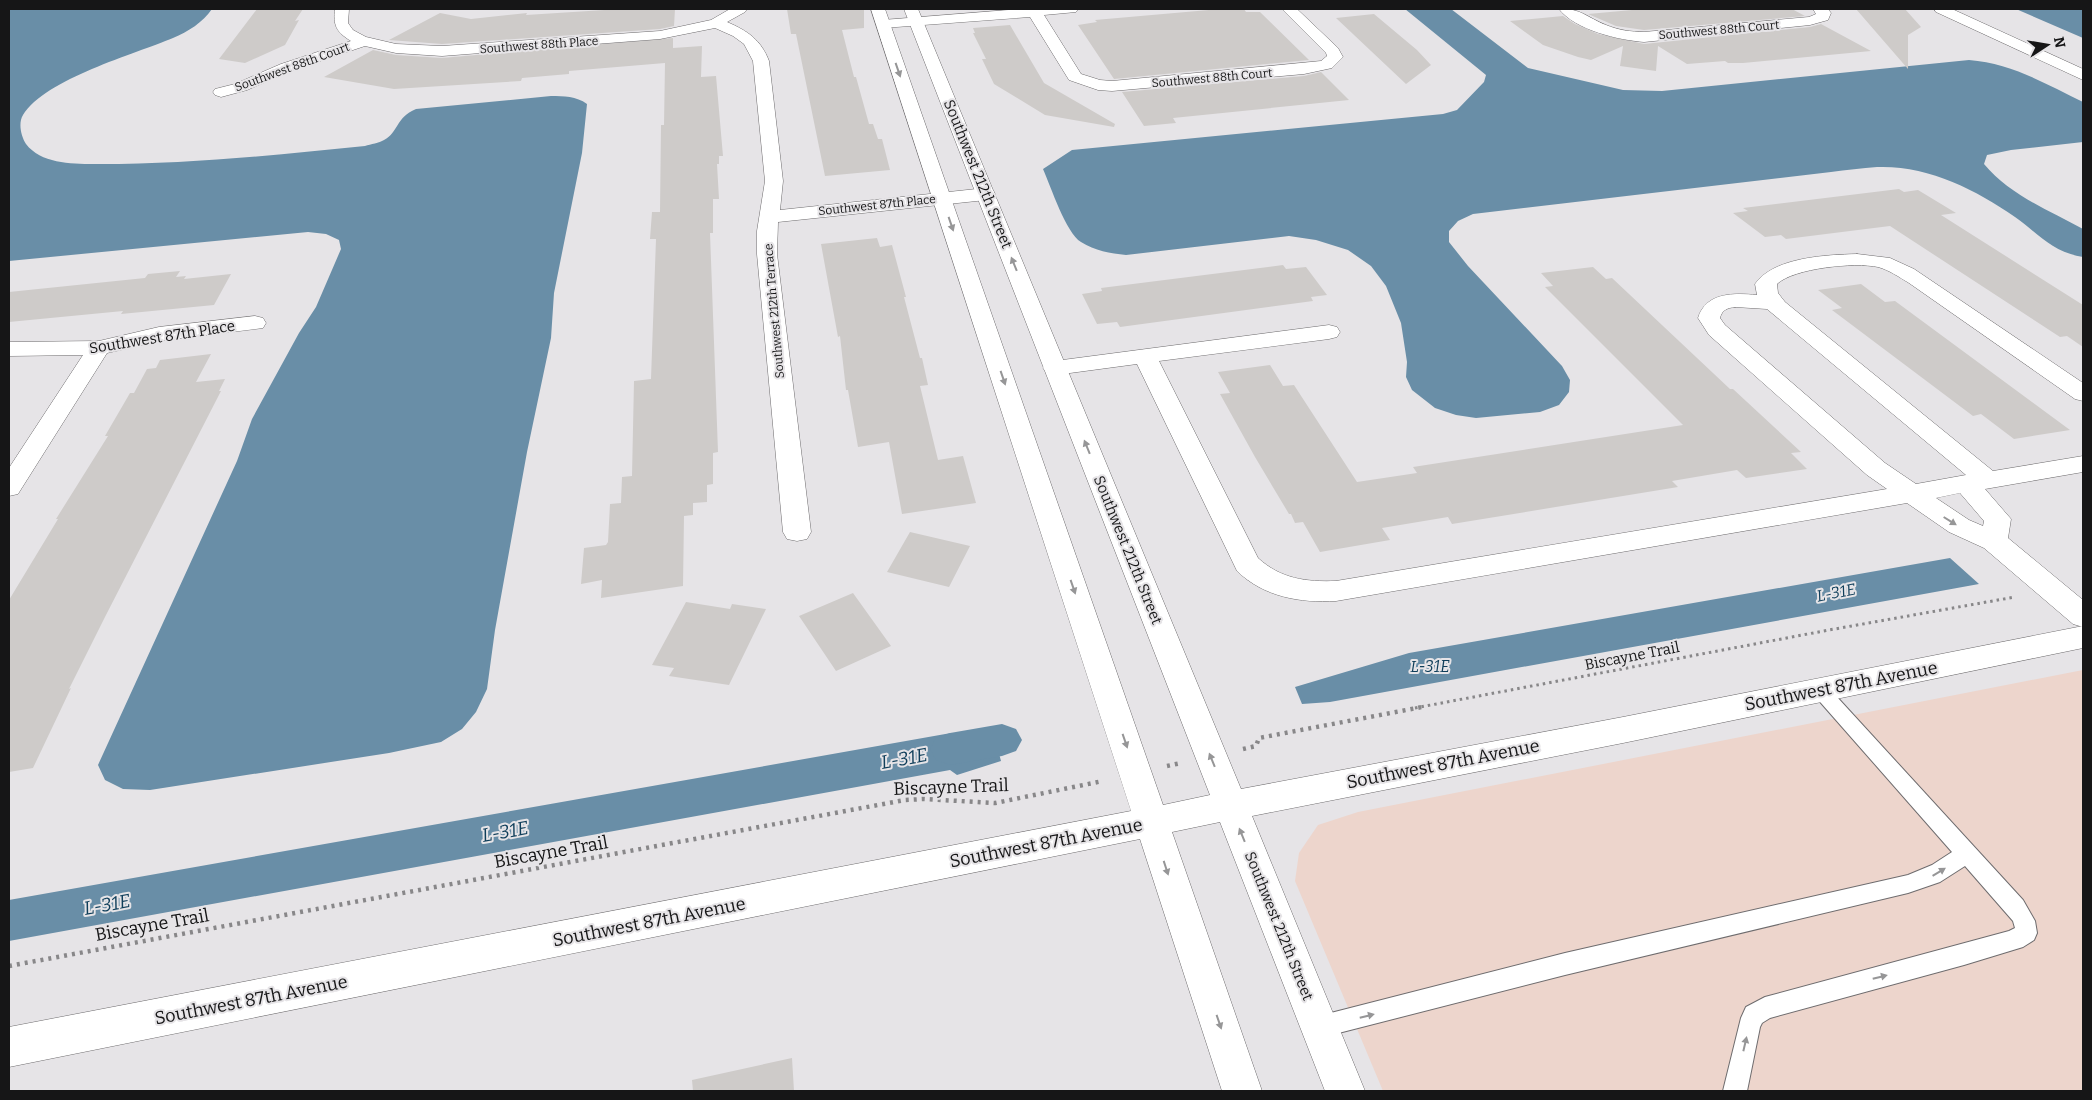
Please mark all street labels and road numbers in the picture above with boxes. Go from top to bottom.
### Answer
street label: Southwest 88th Court [1658,18,1781,42]
street label: Southwest 88th Place [479,34,599,56]
street label: Southwest 88th Court [233,40,352,94]
street label: Southwest 88th Court [1151,66,1274,90]
street label: Southwest 212th Street [940,97,1016,252]
street label: Southwest 87th Place [818,192,936,218]
street label: Southwest 212th Terrace [761,243,787,379]
street label: Southwest 87th Place [88,317,236,357]
street label: Southwest 212th Street [1090,473,1166,628]
street label: Biscayne Trail [1583,638,1681,674]
street label: Southwest 87th Avenue [1743,656,1939,716]
street label: Southwest 87th Avenue [1345,734,1541,794]
street label: Biscayne Trail [893,774,1009,800]
street label: Southwest 87th Avenue [948,813,1144,873]
street label: Biscayne Trail [492,831,610,873]
street label: Southwest 212th Street [1241,849,1317,1004]
street label: Southwest 87th Avenue [551,892,747,952]
street label: Biscayne Trail [93,904,211,946]
street label: Southwest 87th Avenue [153,970,349,1030]

